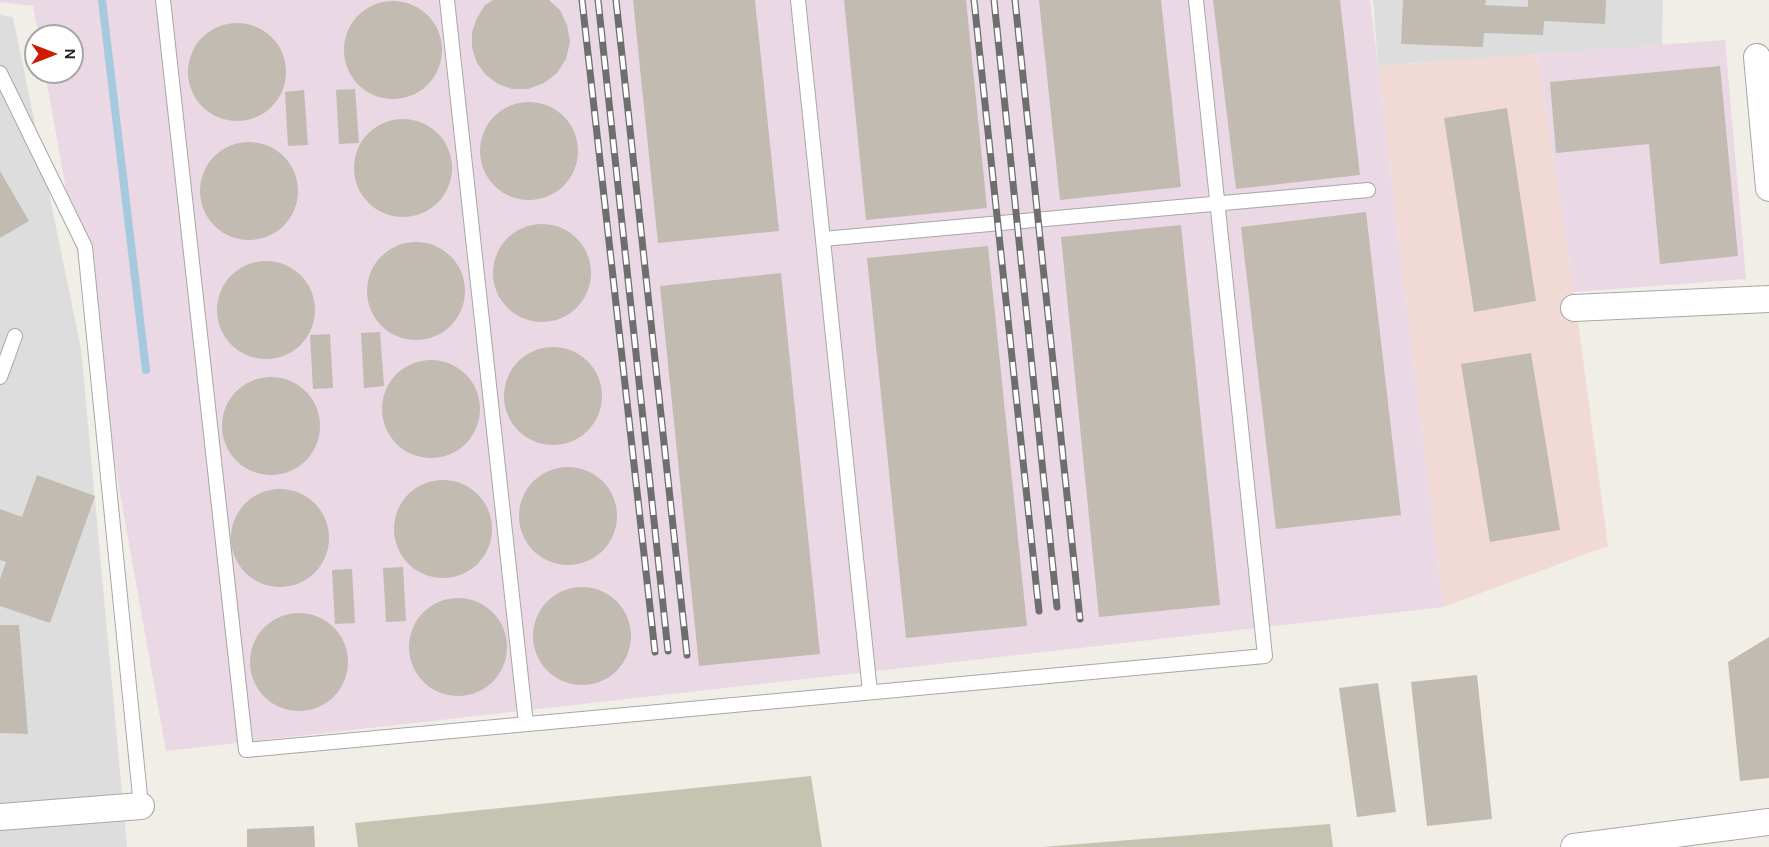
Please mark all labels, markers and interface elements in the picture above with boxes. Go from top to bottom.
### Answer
north arrow [24,24,84,84]
text: N [61,48,80,60]

